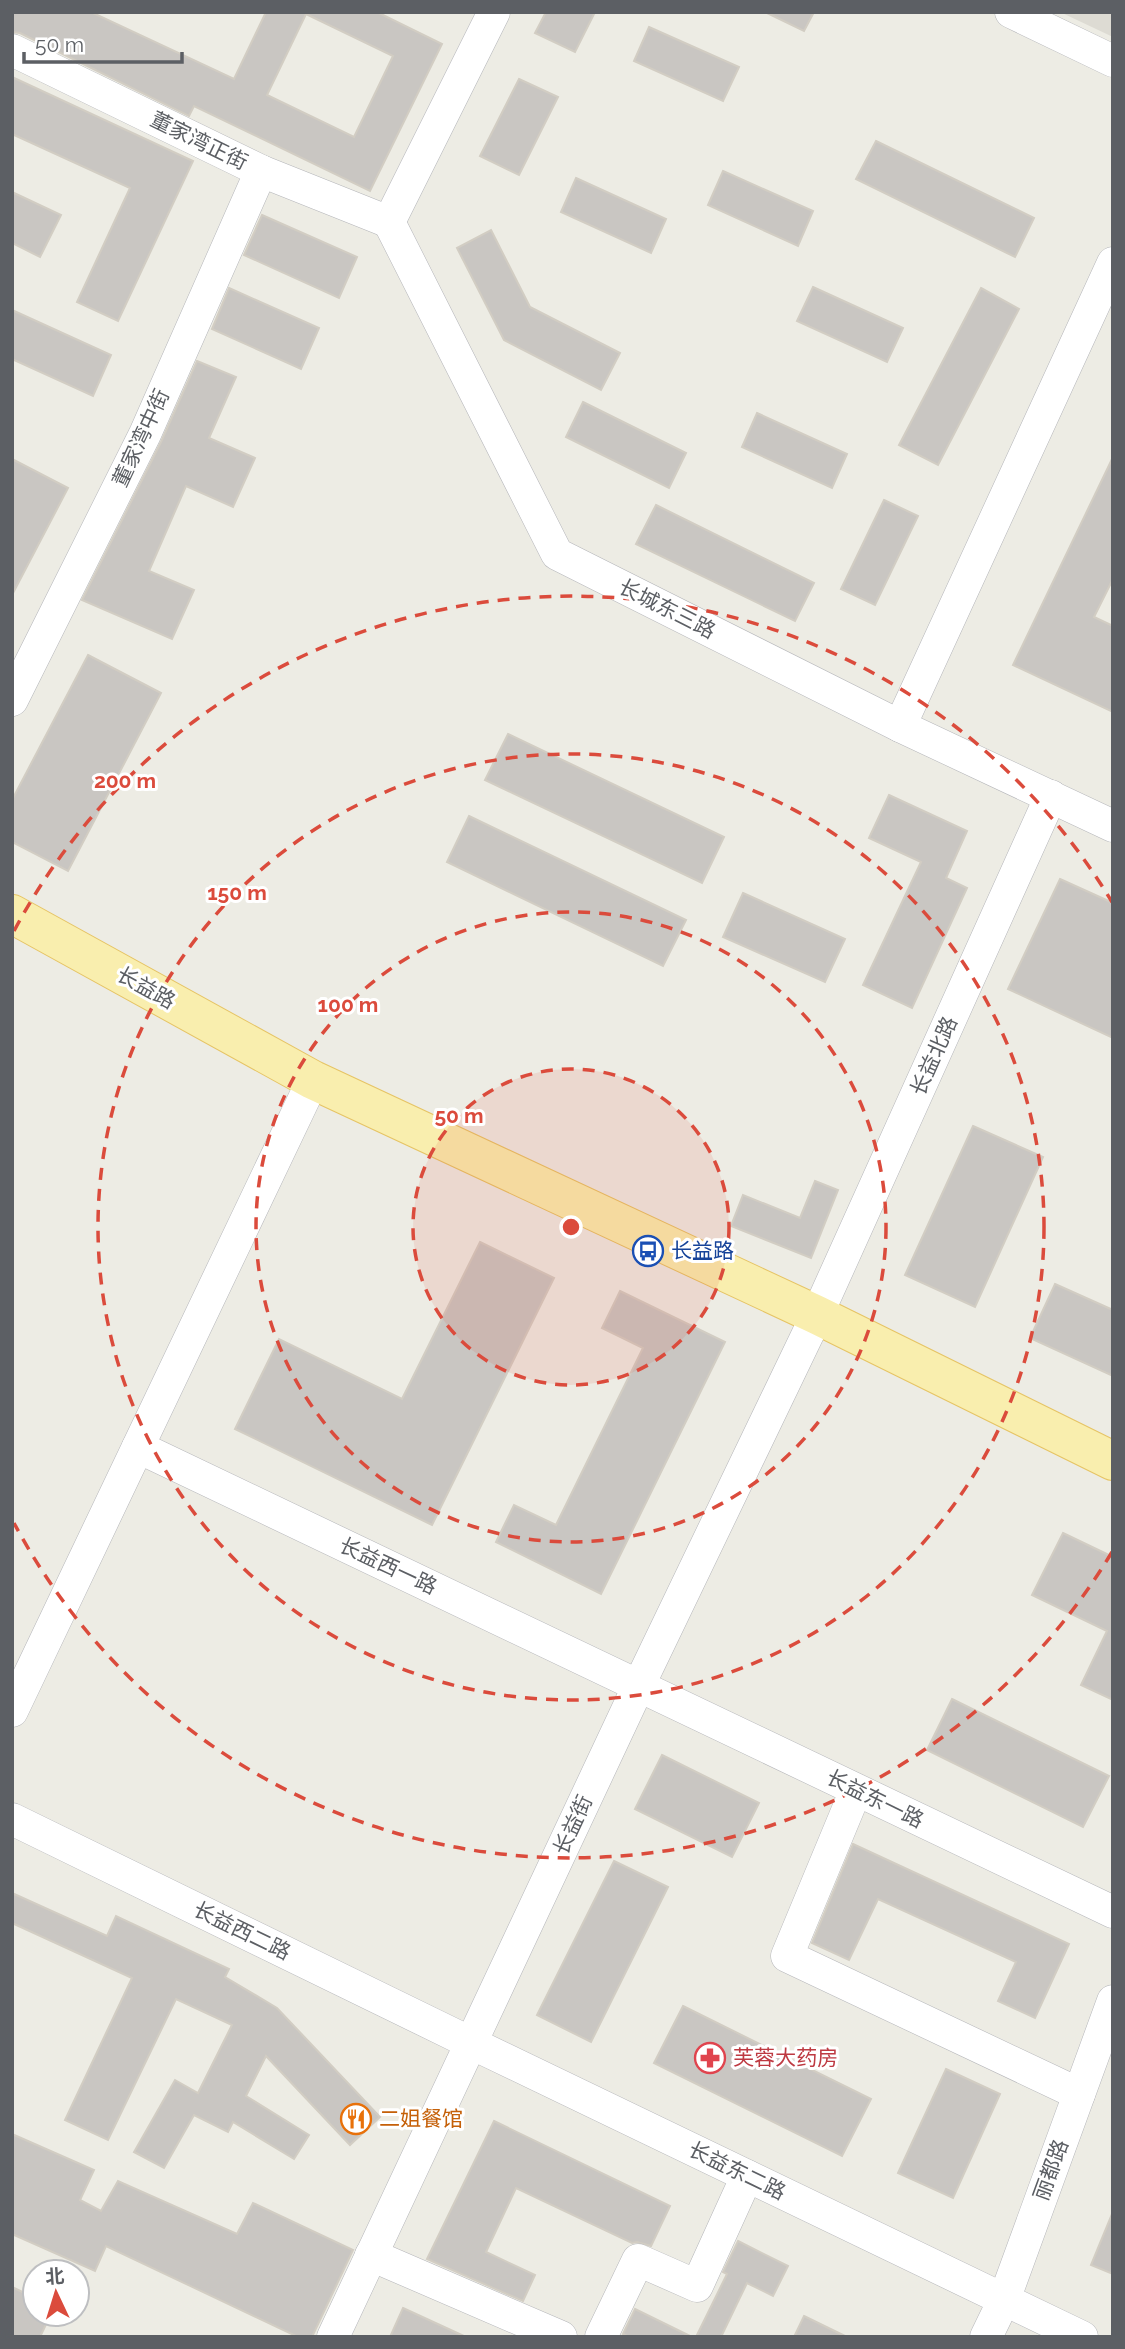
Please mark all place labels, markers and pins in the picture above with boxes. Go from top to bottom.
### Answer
centre of rings [559,1215,583,1239]
bus stop icon: 长益路 [631,1234,665,1268]
place label: 长益路 [671,1238,734,1263]
pharmacy icon: 芙蓉大药房 [693,2041,727,2075]
place label: 芙蓉大药房 [733,2045,838,2070]
restaurant icon: 二姐餐馆 [339,2102,373,2136]
place label: 二姐餐馆 [379,2106,463,2131]

